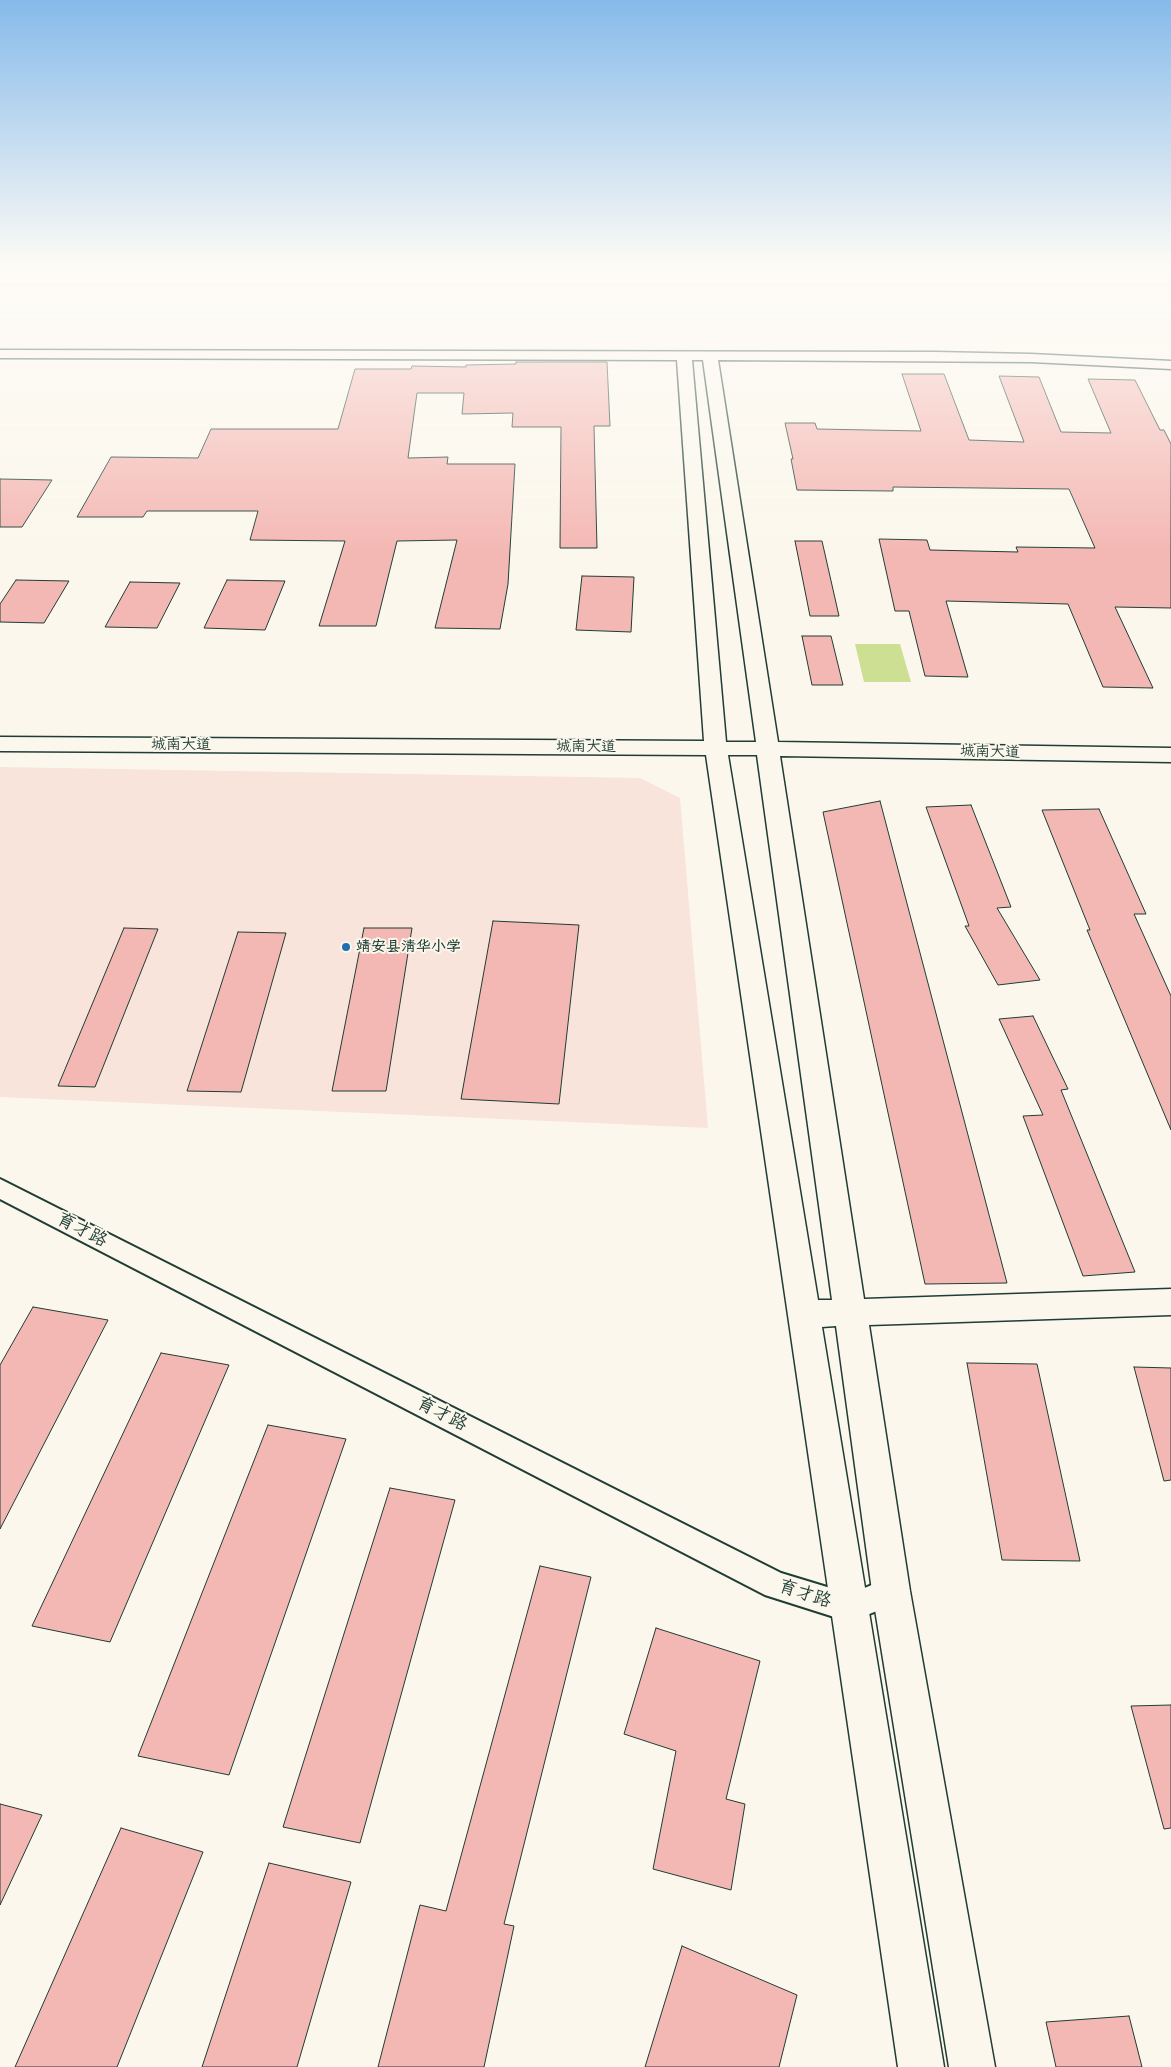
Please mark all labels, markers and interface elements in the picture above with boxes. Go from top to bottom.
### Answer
street label: 城南大道 [151,736,211,754]
street label: 城南大道 [556,738,616,756]
street label: 城南大道 [960,742,1020,762]
place label: 靖安县清华小学 [356,938,461,956]
marker: 靖安县清华小学 [340,941,352,953]
street label: 育才路 [53,1208,111,1252]
street label: 育才路 [413,1392,471,1436]
street label: 育才路 [776,1575,834,1613]

